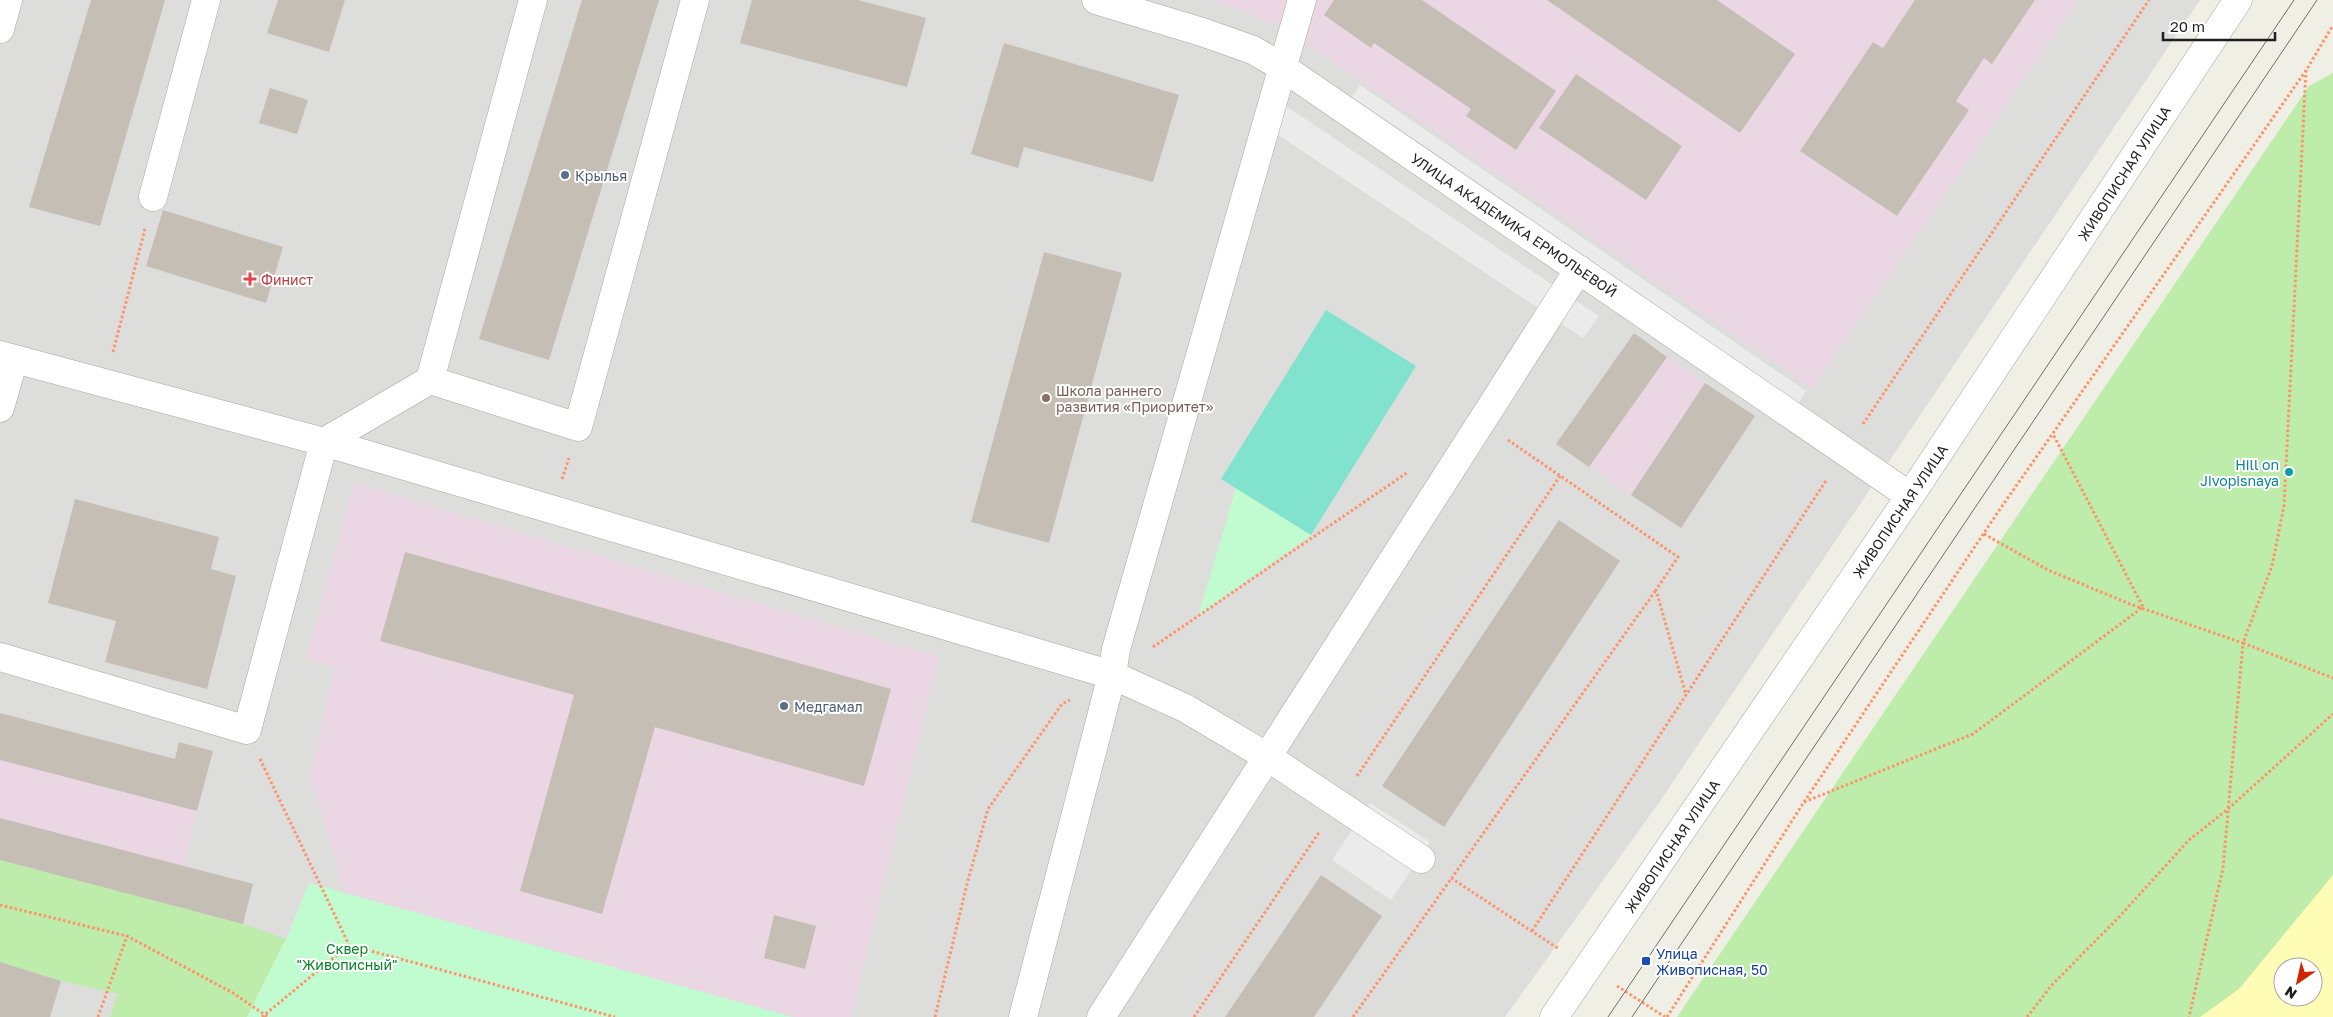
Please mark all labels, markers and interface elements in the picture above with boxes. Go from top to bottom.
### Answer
scale bar [2163,10,2276,42]
text: 20 m [2170,17,2205,35]
street label: ЖИВОПИСНАЯ УЛИЦА [2074,102,2174,244]
street label: УЛИЦА АКАДЕМИКА ЕРМОЛЬЕВОЙ [1408,149,1620,301]
place label: Крылья [575,167,627,184]
marker: Крылья [559,169,571,181]
place label: Финист [261,271,313,288]
marker: Финист [243,272,257,286]
place label: Школа раннего развития «Приоритет» [1056,382,1214,415]
marker: Школа раннего развития «Приоритет» [1040,392,1052,404]
street label: ЖИВОПИСНАЯ УЛИЦА [1849,441,1951,581]
place label: Hill on Jivopisnaya [2200,456,2279,489]
marker: Hill on Jivopisnaya [2283,466,2295,478]
place label: Медгамал [794,698,863,715]
marker: Медгамал [778,700,790,712]
street label: ЖИВОПИСНАЯ УЛИЦА [1621,776,1723,916]
park label: Сквер "Живописный" [296,940,398,973]
place label: Улица Живописная, 50 [1656,945,1768,978]
marker: Улица Живописная, 50 [1640,955,1652,967]
north arrow [2273,957,2323,1007]
text: N [2281,983,2300,1003]

